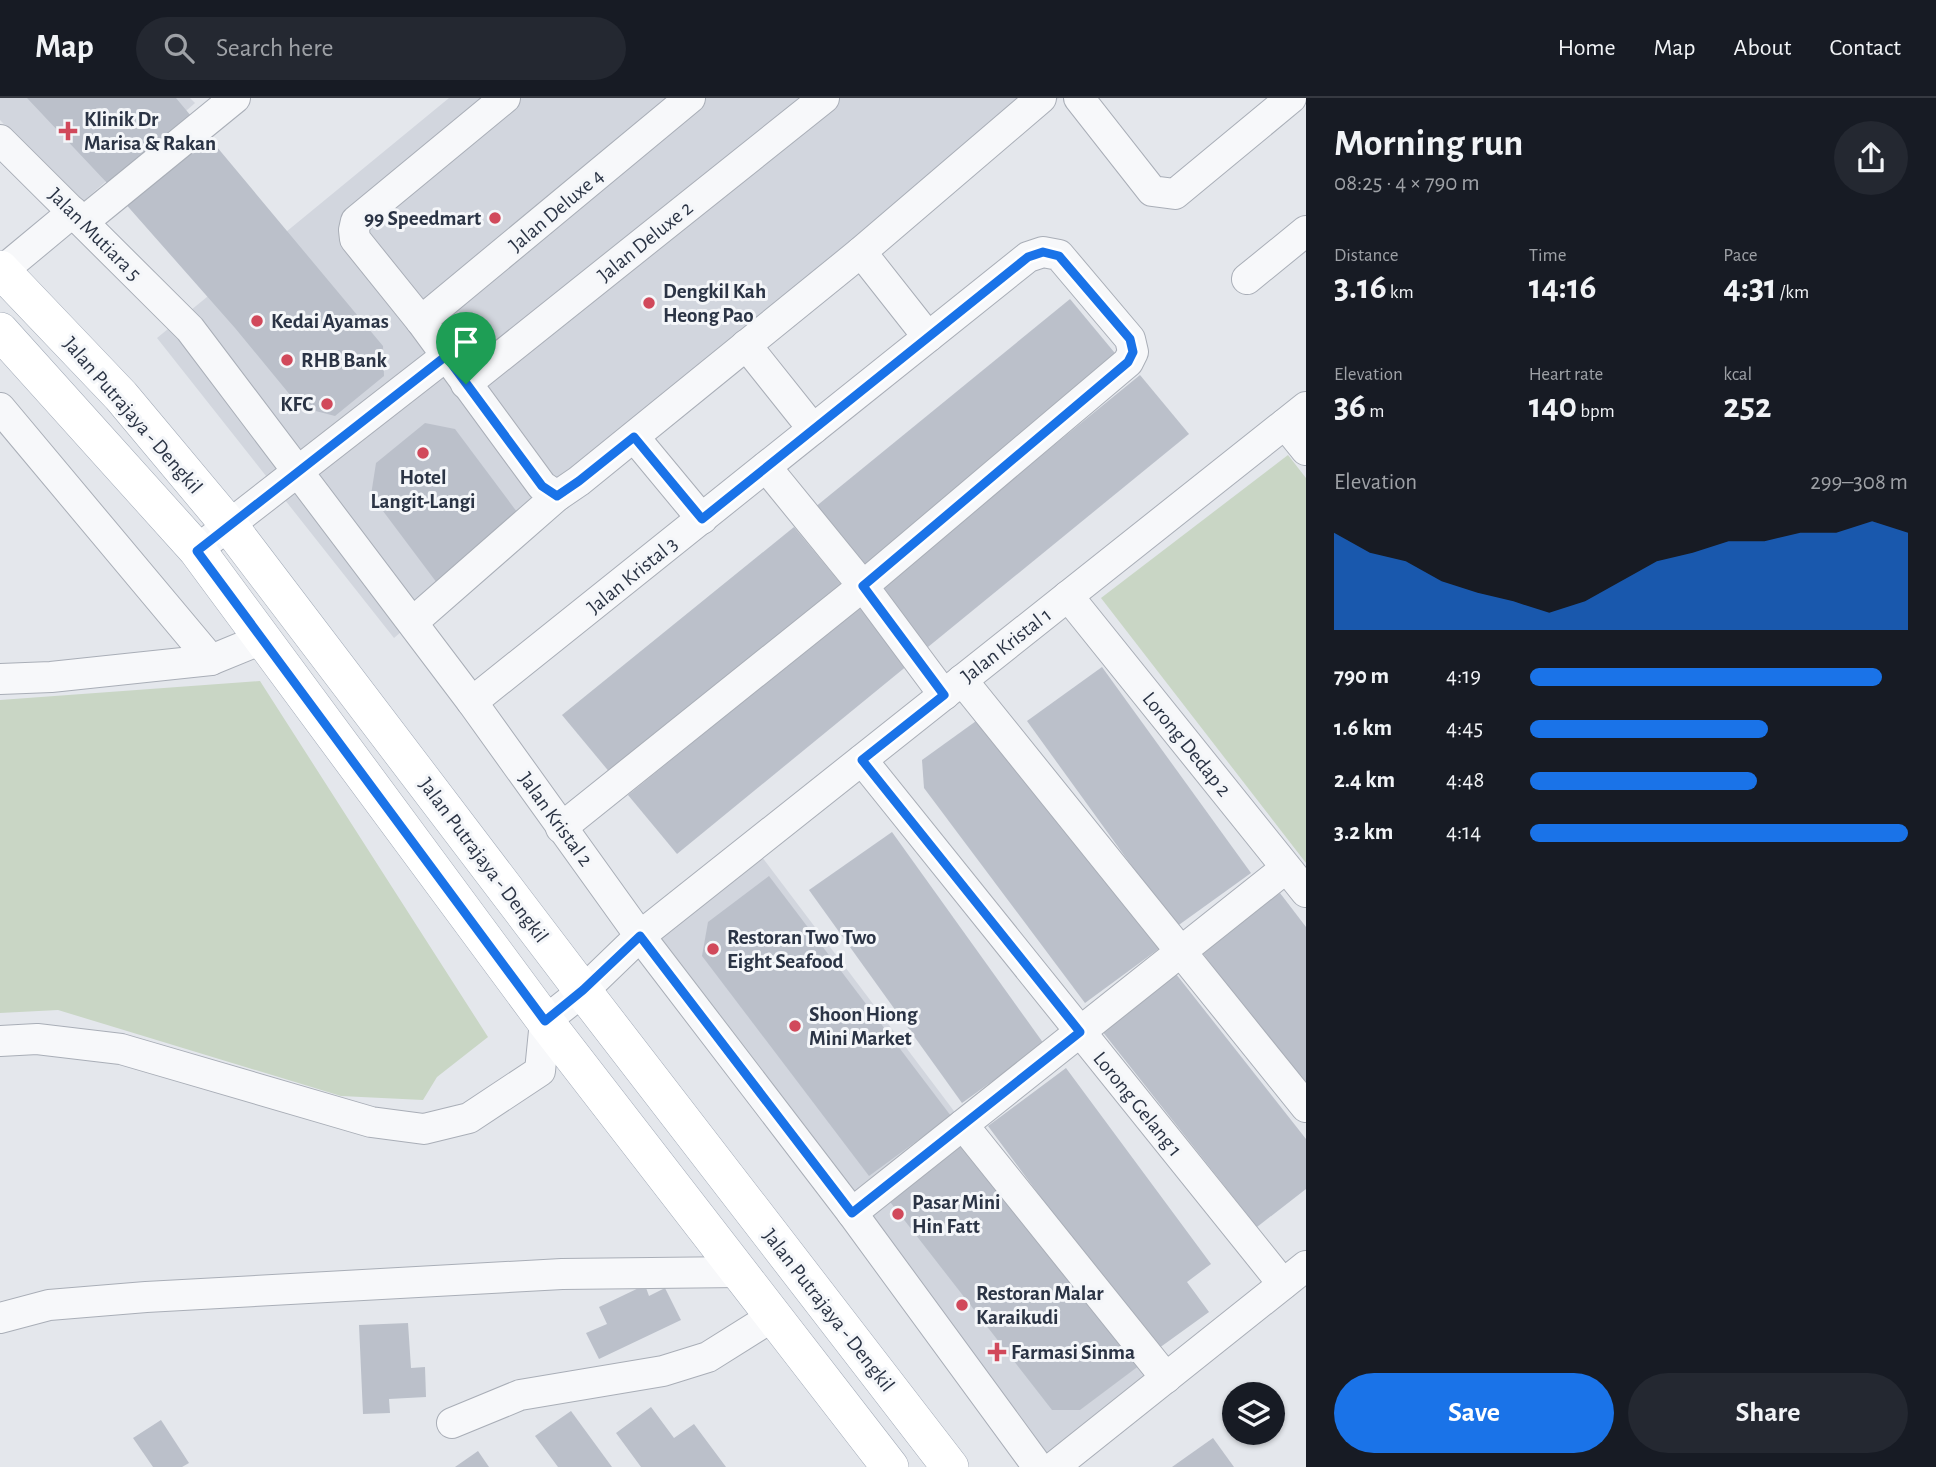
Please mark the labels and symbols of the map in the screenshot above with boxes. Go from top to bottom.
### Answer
place label: Klinik Dr Marisa & Rakan [84,109,216,154]
marker: Klinik Dr Marisa & Rakan [58,121,78,141]
street label: Jalan Deluxe 4 [505,165,607,256]
street label: Jalan Mutiara 5 [44,184,145,285]
street label: Jalan Deluxe 2 [594,197,697,286]
place label: 99 Speedmart [364,208,481,229]
marker: 99 Speedmart [487,210,503,226]
place label: Dengkil Kah Heong Pao [663,281,766,326]
marker: Dengkil Kah Heong Pao [641,295,657,311]
place label: Kedai Ayamas [271,311,389,332]
pin [436,312,496,384]
marker: Kedai Ayamas [249,313,265,329]
street label: Jalan Putrajaya - Dengkil [59,333,206,498]
place label: RHB Bank [301,350,388,371]
marker: RHB Bank [279,352,295,368]
place label: KFC [280,394,313,415]
marker: KFC [319,396,335,412]
marker: Hotel Langit-Langi [415,445,431,461]
place label: Hotel Langit-Langi [370,467,476,512]
street label: Jalan Kristal 3 [583,533,681,618]
street label: Jalan Kristal 1 [957,604,1055,687]
street label: Lorong Dedap 2 [1138,688,1235,800]
street label: Jalan Kristal 2 [515,769,597,870]
street label: Jalan Putrajaya - Dengkil [415,774,552,946]
place label: Restoran Two Two Eight Seafood [727,927,876,972]
marker: Restoran Two Two Eight Seafood [705,941,721,957]
place label: Shoon Hiong Mini Market [809,1004,918,1049]
marker: Shoon Hiong Mini Market [787,1018,803,1034]
street label: Lorong Gelang 1 [1089,1048,1186,1161]
place label: Pasar Mini Hin Fatt [912,1192,1001,1237]
marker: Pasar Mini Hin Fatt [890,1206,906,1222]
street label: Jalan Putrajaya - Dengkil [759,1225,898,1396]
place label: Restoran Malar Karaikudi [976,1283,1104,1328]
marker: Restoran Malar Karaikudi [954,1297,970,1313]
place label: Farmasi Sinma [1011,1342,1135,1363]
marker: Farmasi Sinma [989,1344,1005,1360]

